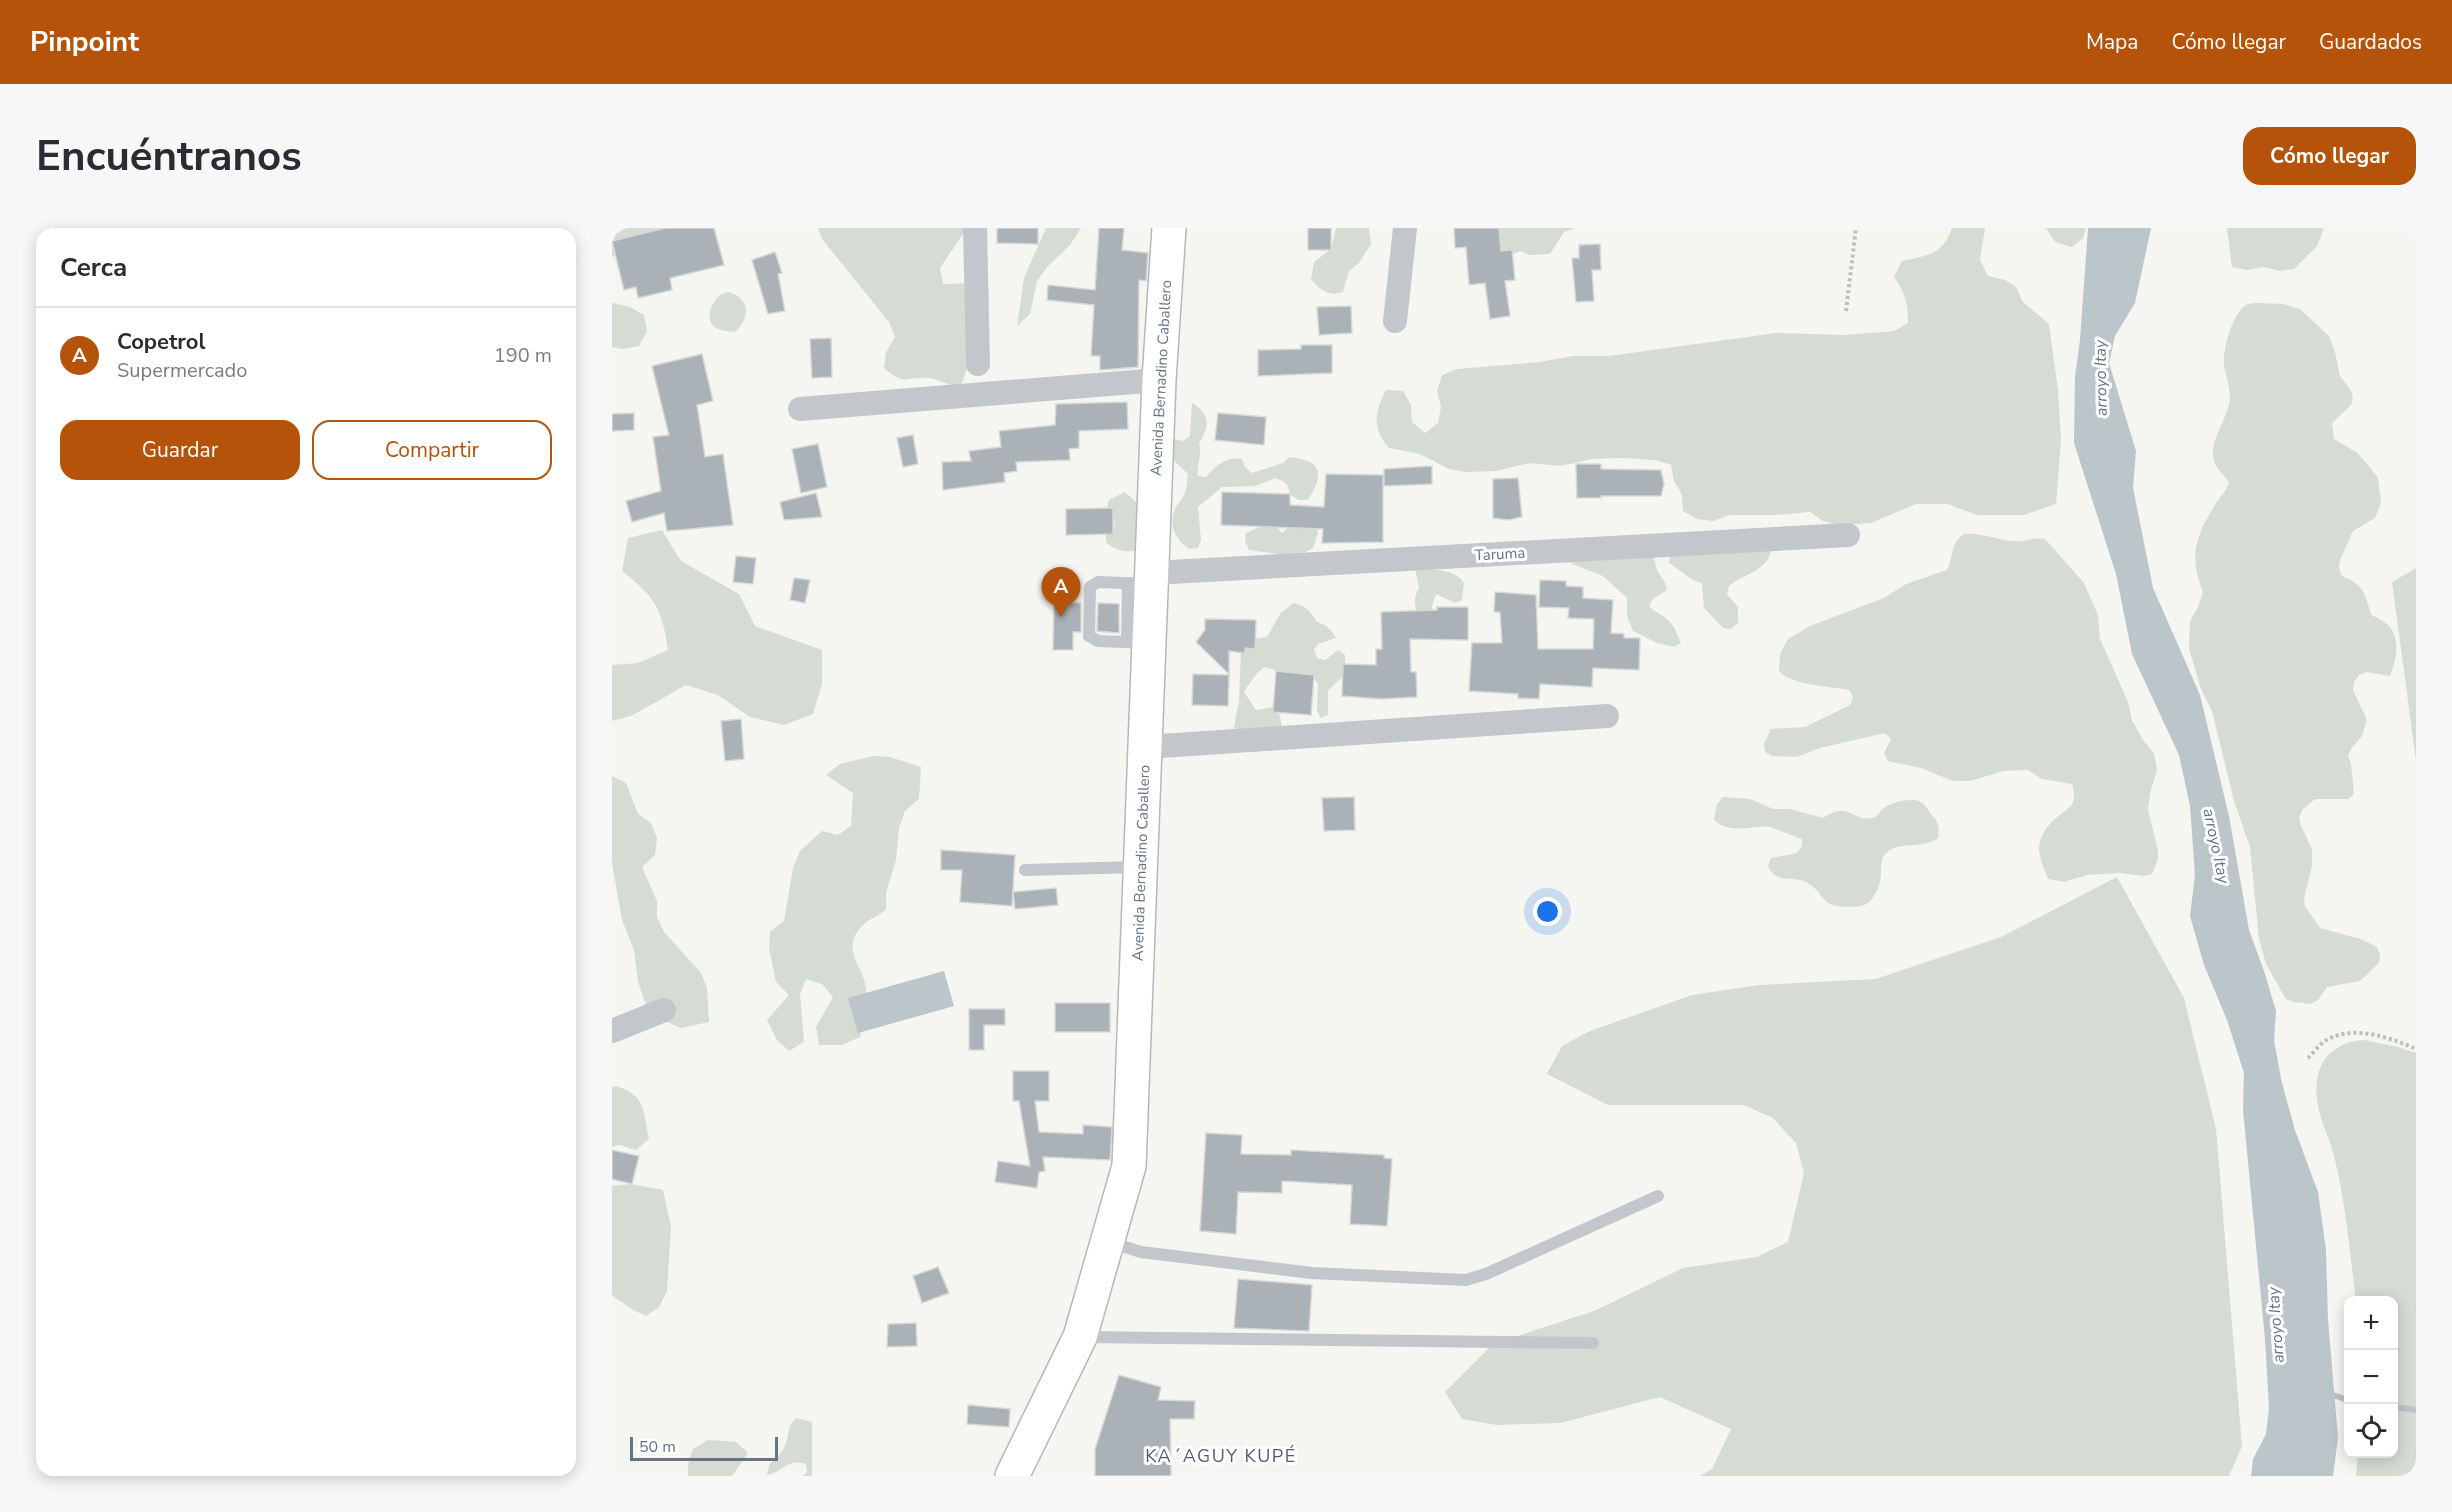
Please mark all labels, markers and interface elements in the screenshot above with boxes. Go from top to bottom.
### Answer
text: Pinpoint [30,23,139,61]
text: Mapa [2086,28,2138,56]
text: Cómo llegar [2171,28,2286,56]
text: Guardados [2319,28,2422,56]
button: Cómo llegar [2243,127,2416,185]
text: Encuéntranos [36,128,302,185]
text: Cerca [60,250,127,285]
street label: Avenida Bernadino Caballero [1146,279,1176,477]
text: Copetrol [117,327,206,357]
water label: arroyo Itay [2089,339,2113,416]
text: A [72,342,87,369]
text: 190 m [494,342,552,369]
text: Supermercado [117,357,247,384]
button: Guardar [60,420,300,480]
button: Compartir [312,420,552,480]
street label: Taruma [1474,543,1526,565]
pin: A [1042,568,1080,617]
street label: Avenida Bernadino Caballero [1128,764,1154,962]
water label: arroyo Itay [2197,807,2235,886]
your location [1533,897,1562,926]
water label: arroyo Itay [2262,1286,2290,1364]
map controls [2344,1296,2398,1458]
button: + [2344,1296,2398,1350]
button: − [2344,1350,2398,1404]
button: locate [2344,1404,2398,1458]
scale bar [630,1434,778,1462]
text: 50 m [639,1436,676,1458]
district label: KA´AGUY KUPÉ [1145,1444,1297,1468]

